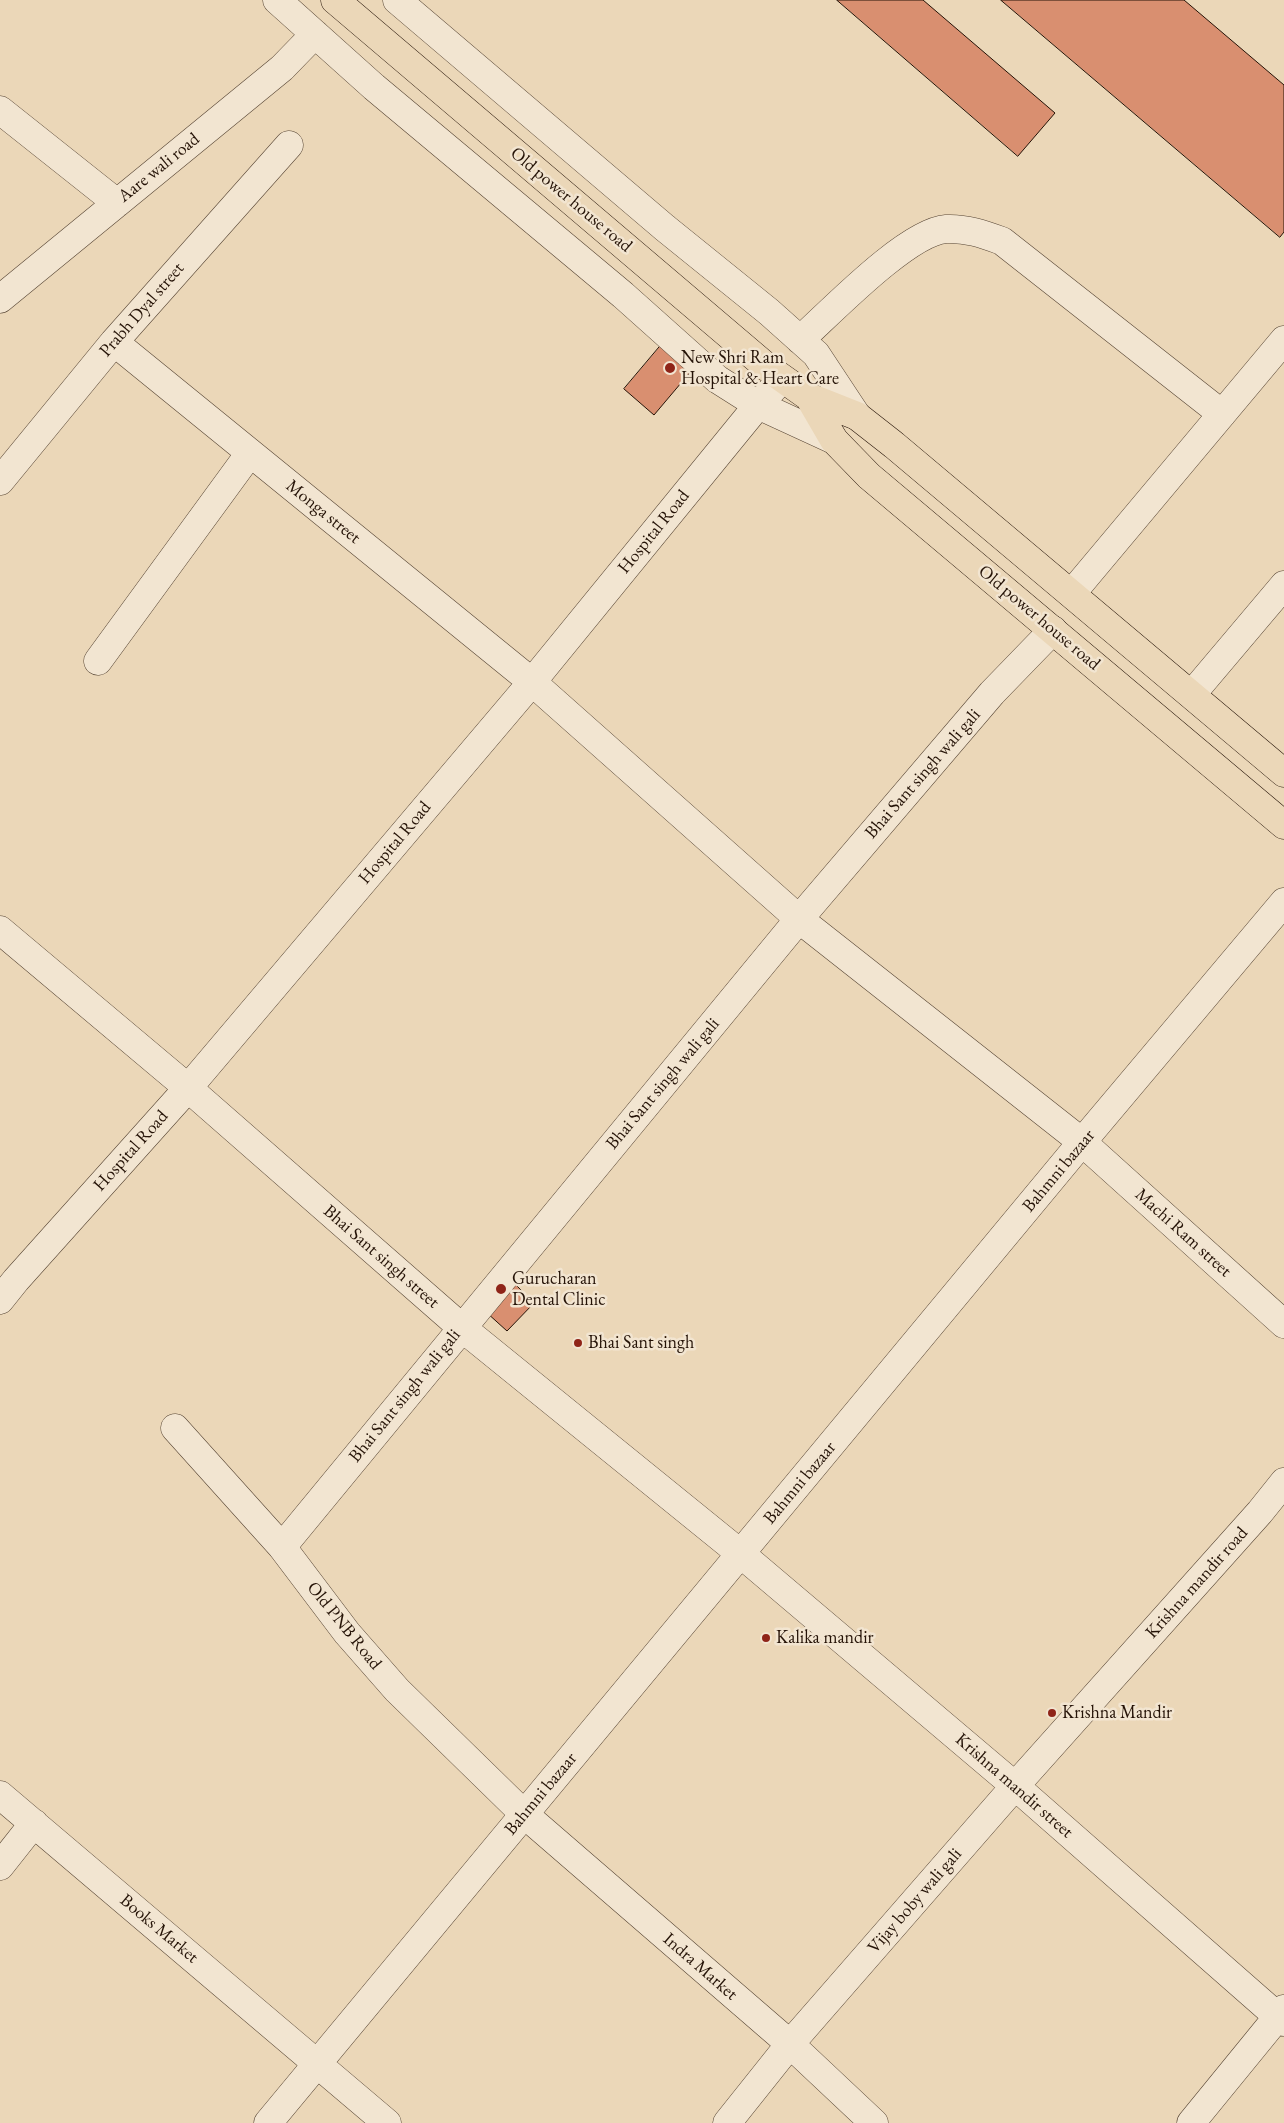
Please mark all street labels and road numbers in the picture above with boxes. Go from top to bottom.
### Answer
street label: Aare wali road [114,129,204,207]
street label: Old power house road [506,143,636,257]
street label: Prabh Dyal street [95,258,189,362]
street label: Monga street [281,475,365,549]
street label: Hospital Road [614,486,694,578]
street label: Old power house road [974,561,1104,675]
street label: Bhai Sant singh wali gali [861,705,985,843]
street label: Hospital Road [354,797,436,889]
street label: Bhai Sant singh wali gali [602,1014,724,1154]
street label: Hospital Road [89,1106,173,1196]
street label: Bahmni bazaar [1018,1125,1100,1217]
street label: Machi Ram street [1130,1184,1236,1282]
street label: Bhai Sant singh street [319,1201,443,1313]
street label: Bhai Sant singh wali gali [345,1325,465,1467]
street label: Bahmni bazaar [759,1437,841,1529]
street label: Krishna mandir road [1141,1523,1253,1643]
street label: Old PNB Road [302,1578,386,1674]
street label: Krishna mandir street [951,1729,1077,1843]
street label: Bahmni bazaar [500,1748,582,1840]
street label: Vijay boby wali gali [863,1844,967,1958]
street label: Books Market [115,1890,203,1968]
street label: Indra Market [658,1929,742,2005]

